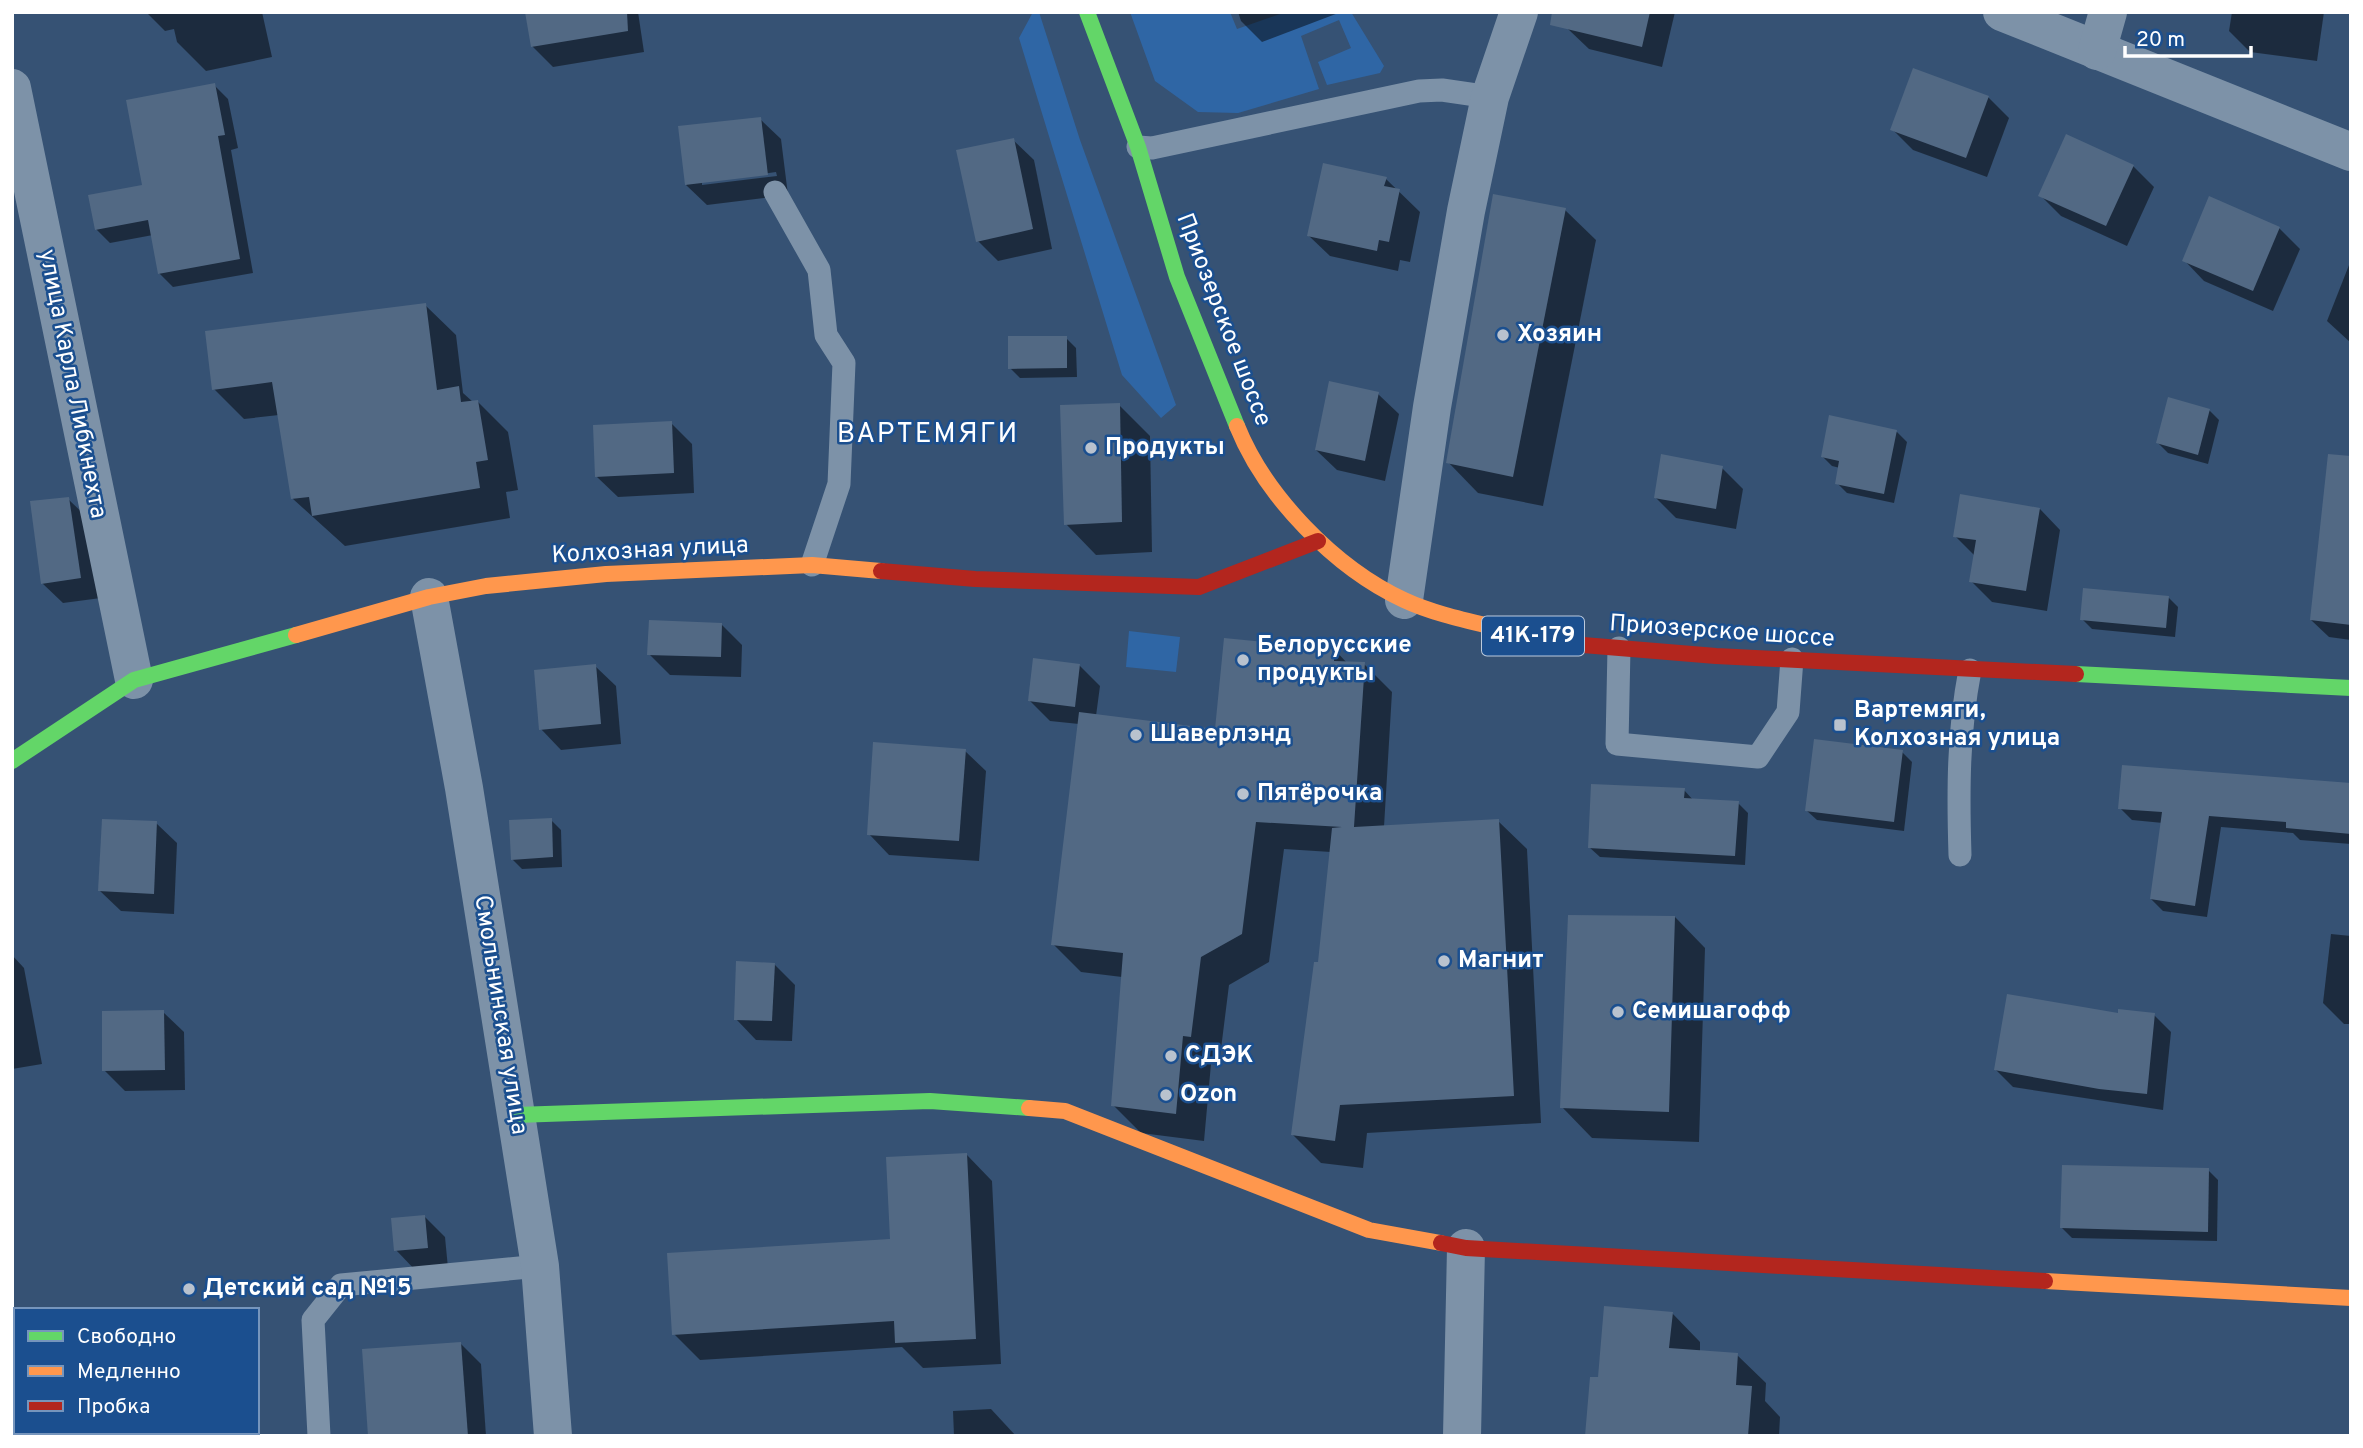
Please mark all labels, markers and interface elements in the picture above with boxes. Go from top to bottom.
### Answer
scale bar [2125,14,2251,58]
text: 20 m [2136,27,2185,54]
street label: Приозерское шоссе [1169,209,1277,431]
street label: улица Карла Либкнехта [31,247,113,521]
place label: Хозяин [1517,320,1602,350]
marker: Хозяин [1495,327,1511,343]
district label: ВАРТЕМЯГИ [837,417,1019,453]
place label: Продукты [1105,433,1225,463]
marker: Продукты [1083,440,1099,456]
street label: Колхозная улица [551,531,749,571]
street label: Приозерское шоссе [1608,609,1836,655]
road number: 41К-179 [1482,616,1584,656]
place label: Белорусские продукты [1257,631,1412,689]
marker: Белорусские продукты [1235,652,1251,668]
place label: Вартемяги, Колхозная улица [1854,696,2060,754]
marker: Вартемяги, Колхозная улица [1832,717,1848,733]
place label: Шаверлэнд [1150,720,1291,750]
marker: Шаверлэнд [1128,727,1144,743]
place label: Пятёрочка [1257,779,1382,809]
marker: Пятёрочка [1235,786,1251,802]
street label: Смольнинская улица [466,893,534,1137]
place label: Магнит [1458,946,1544,976]
marker: Магнит [1436,953,1452,969]
place label: Семишагофф [1632,997,1791,1027]
marker: Семишагофф [1610,1004,1626,1020]
place label: СДЭК [1185,1041,1253,1071]
marker: СДЭК [1163,1048,1179,1064]
place label: Ozon [1180,1080,1237,1110]
marker: Ozon [1158,1087,1174,1103]
place label: Детский сад №15 [203,1274,412,1304]
marker: Детский сад №15 [181,1281,197,1297]
legend [14,1308,259,1434]
text: Свободно [77,1324,176,1351]
text: Медленно [77,1359,181,1386]
text: Пробка [77,1394,150,1421]

